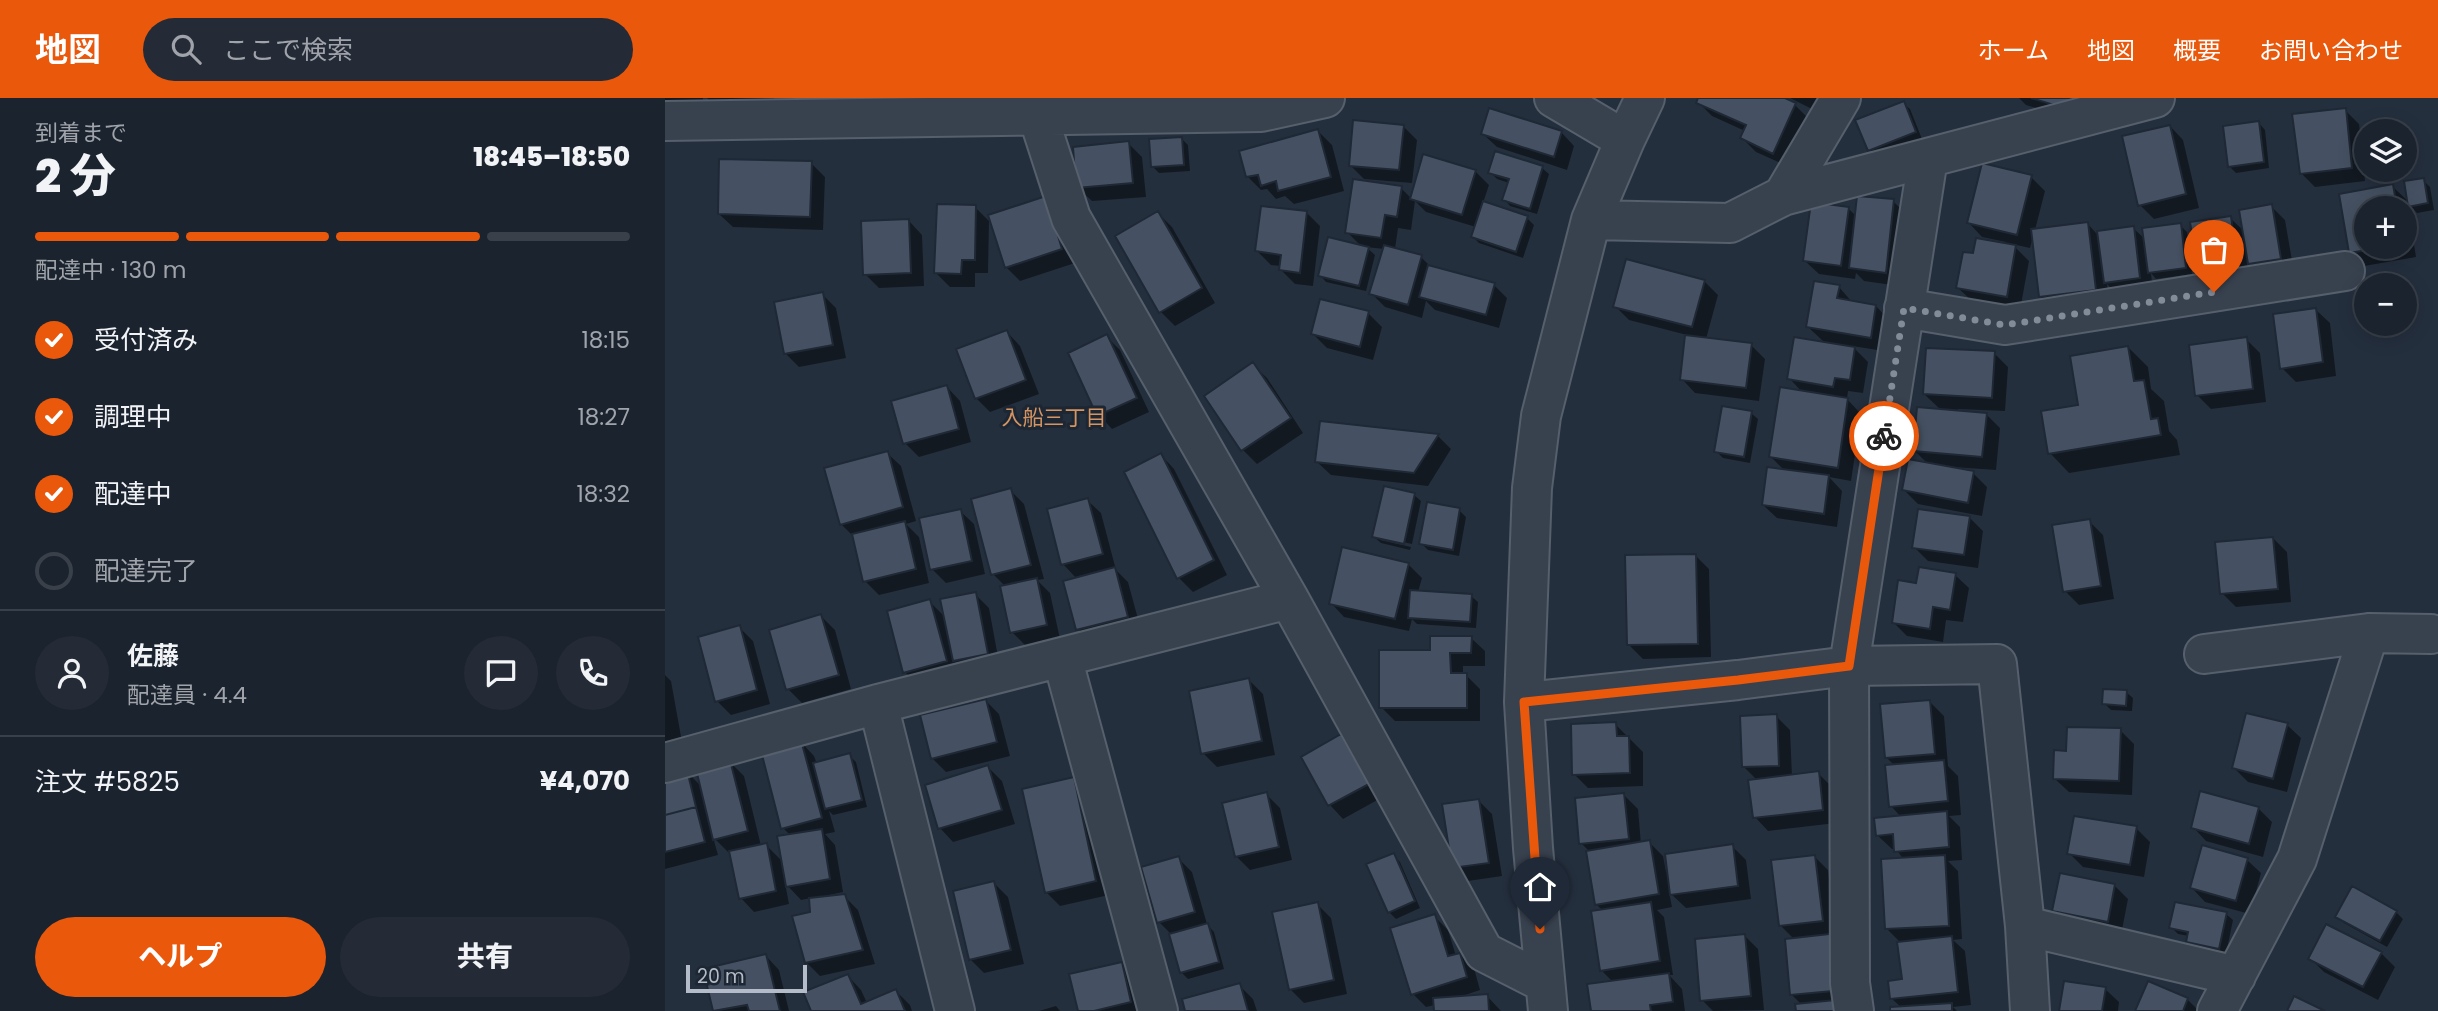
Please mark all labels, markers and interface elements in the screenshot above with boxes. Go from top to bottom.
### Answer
search box [143,18,633,81]
text: 地図 [35,26,101,73]
icon: search [167,30,205,68]
text: ここで検索 [223,32,353,68]
text: ホーム [1978,34,2049,67]
text: 地図 [2087,34,2135,67]
text: 概要 [2173,34,2221,67]
text: お問い合わせ [2259,34,2403,67]
text: 到着まで [35,117,127,149]
map controls [2354,119,2417,336]
button: layers [2354,119,2417,182]
text: 18:45–18:50 [473,139,630,175]
text: 2 分 [35,144,116,208]
button: + [2354,196,2417,259]
pin [2184,220,2244,292]
icon: bag [2195,231,2233,269]
text: 配達中 · 130 m [35,254,186,286]
button: − [2354,273,2417,336]
icon: check [35,321,73,359]
text: 受付済み [94,322,198,358]
text: 18:15 [581,324,630,356]
icon: check [35,398,73,436]
text: 調理中 [94,399,172,435]
text: 18:27 [577,401,630,433]
courier [1849,401,1919,471]
district label: 入船三丁目 [1002,403,1107,432]
icon: bike [1865,417,1903,455]
icon: check [35,475,73,513]
text: 配達中 [94,476,172,512]
text: 18:32 [576,478,630,510]
text: 配達完了 [94,553,198,589]
button: person [35,636,109,710]
button: chat [464,636,538,710]
button: phone [556,636,630,710]
text: 佐藤 [127,638,179,674]
text: 配達員 · 4.4 [127,679,247,711]
text: ¥4,070 [540,763,630,799]
text: 注文 #5825 [35,764,180,800]
pin [1510,857,1570,929]
icon: home [1521,868,1559,906]
button: ヘルプ [35,917,326,997]
button: 共有 [340,917,630,997]
scale bar [686,962,807,994]
text: 20 m [697,963,745,990]

